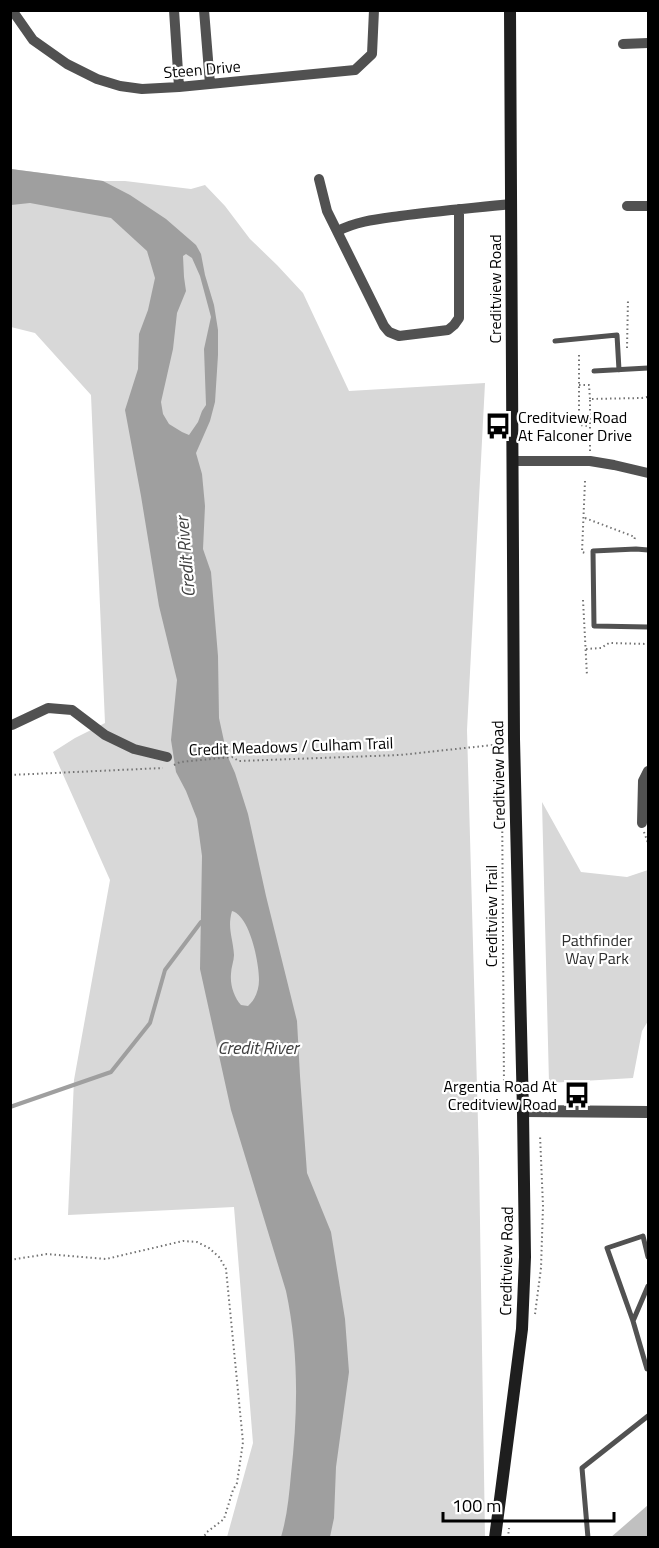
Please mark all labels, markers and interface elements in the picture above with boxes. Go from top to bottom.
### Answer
street label: Steen Drive [162,54,242,84]
street label: Creditview Road [483,234,507,344]
place label: Creditview Road At Falconer Drive [518,405,632,447]
bus stop icon: Creditview Road At Falconer Drive [483,411,513,441]
water label: Credit River [168,513,202,599]
street label: Creditview Road [485,720,511,830]
street label: Credit Meadows / Culham Trail [188,730,394,762]
street label: Creditview Trail [479,865,503,967]
park label: Pathfinder Way Park [561,928,633,970]
water label: Credit River [217,1034,301,1061]
place label: Argentia Road At Creditview Road [443,1074,557,1116]
bus stop icon: Argentia Road At Creditview Road [562,1080,592,1110]
street label: Creditview Road [493,1206,519,1316]
scale bar [443,1485,614,1523]
text: 100 m [452,1492,501,1519]

